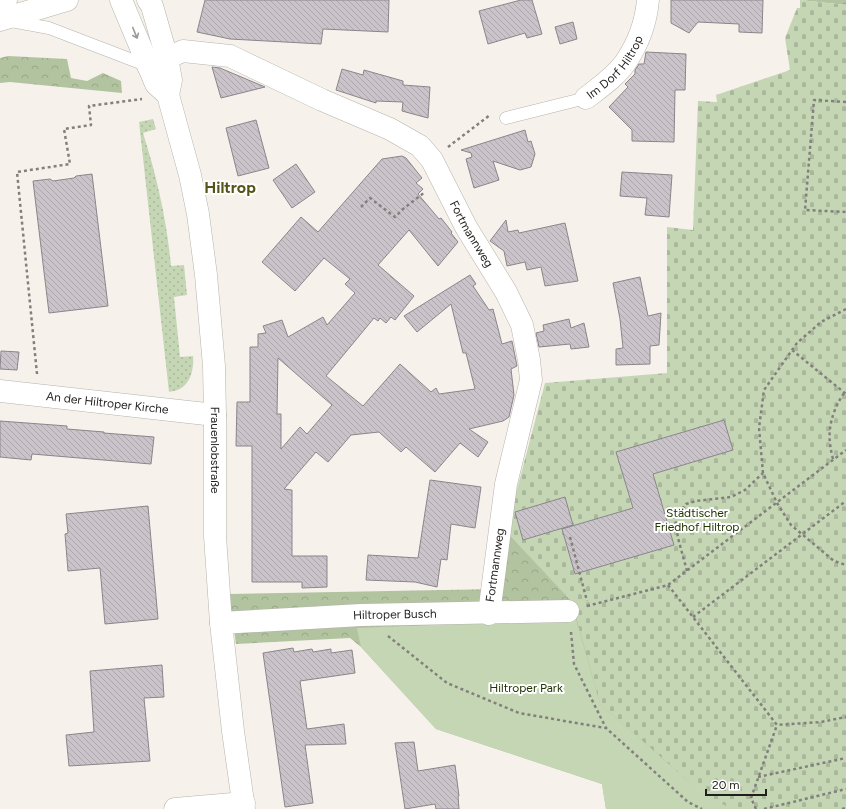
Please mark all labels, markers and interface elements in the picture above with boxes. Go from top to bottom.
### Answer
one-way arrow [131,26,139,38]
street label: Im Dorf Hiltrop [584,33,646,102]
district label: Hiltrop [204,178,256,197]
street label: Fortmannweg [447,198,496,270]
street label: An der Hiltroper Kirche [45,389,170,417]
street label: Frauenlobstraße [208,406,222,494]
park label: Städtischer Friedhof Hiltrop [655,506,739,534]
street label: Fortmannweg [483,527,507,603]
street label: Hiltroper Busch [353,607,437,622]
park label: Hiltroper Park [489,681,563,695]
scale bar [706,771,766,797]
text: 20 m [712,778,740,792]

